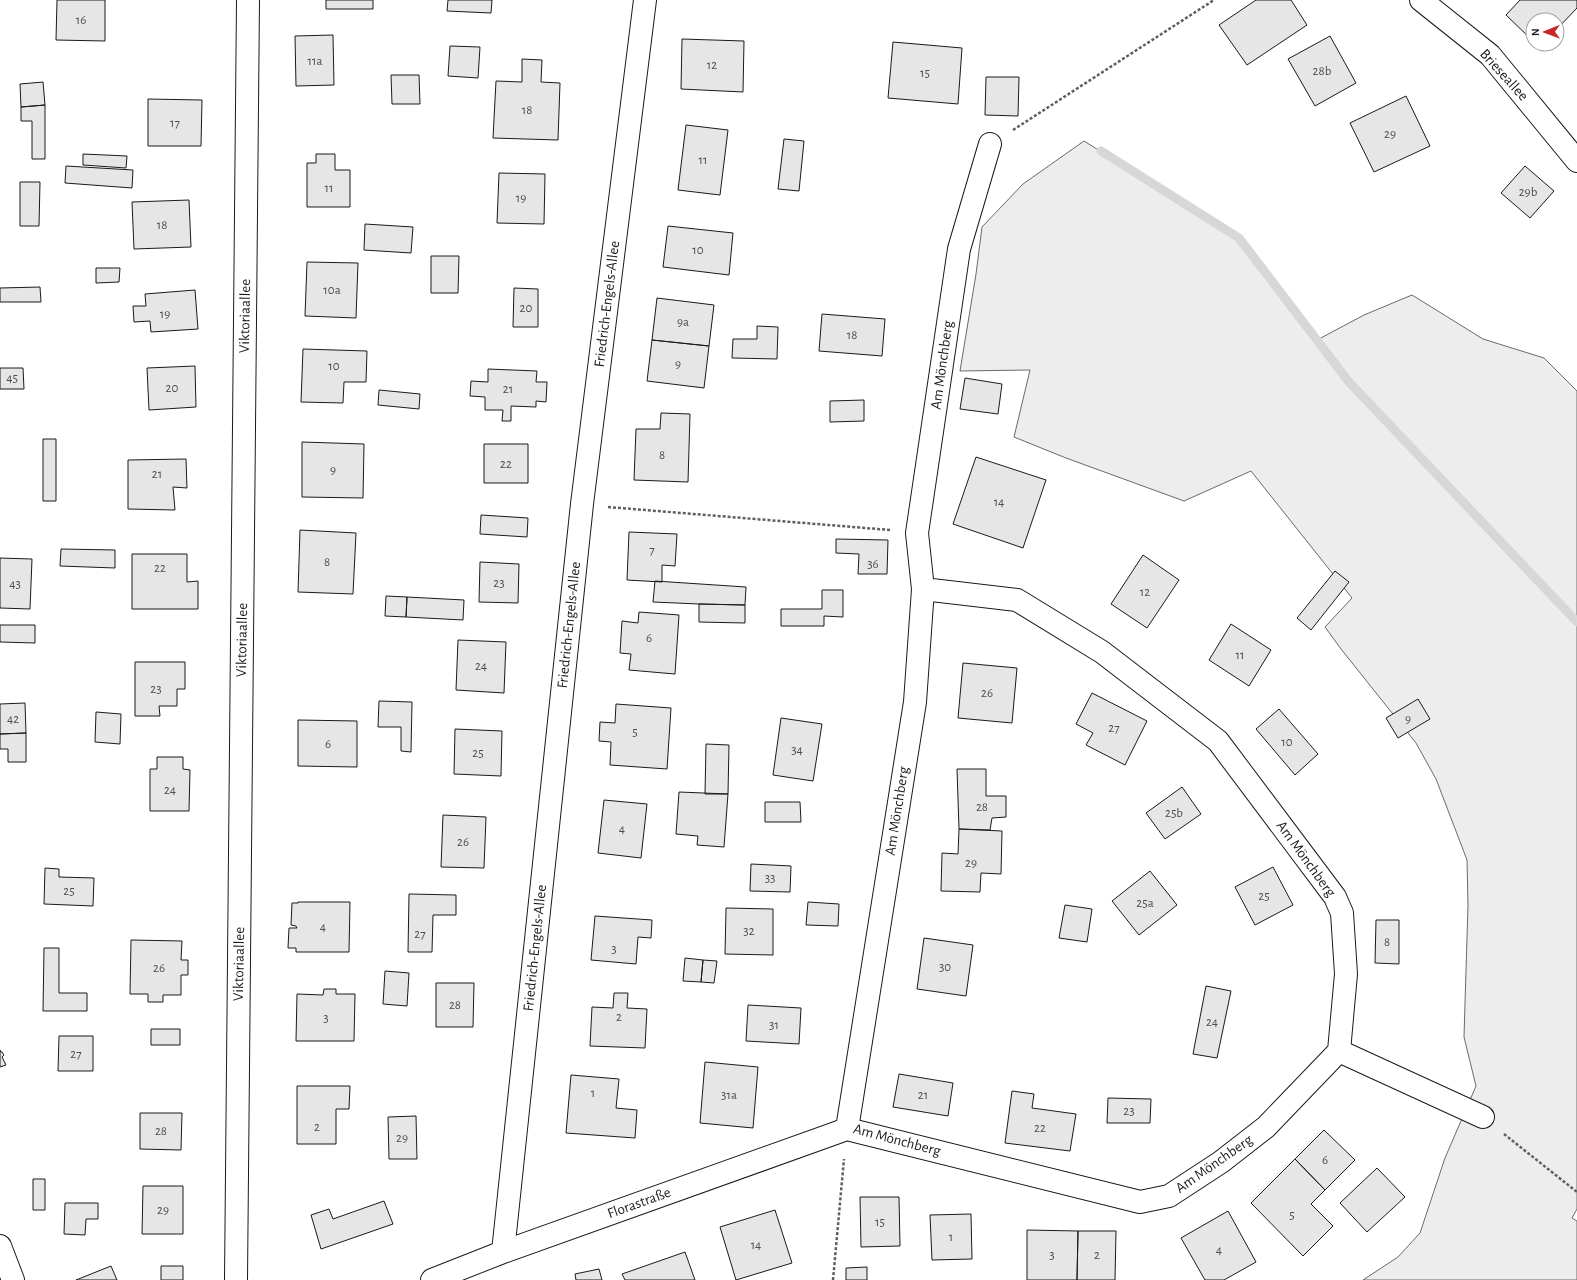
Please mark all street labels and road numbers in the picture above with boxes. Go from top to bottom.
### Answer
street label: Brieseallee [1477,46,1531,104]
street label: Friedrich-Engels-Allee [592,240,622,368]
street label: Viktoriaallee [237,279,253,353]
street label: Am Mönchberg [928,319,956,411]
street label: Friedrich-Engels-Allee [555,561,583,689]
street label: Viktoriaallee [234,603,250,677]
street label: Am Mönchberg [883,765,912,857]
street label: Am Mönchberg [1274,818,1339,900]
street label: Friedrich-Engels-Allee [521,884,549,1012]
street label: Viktoriaallee [231,927,247,1001]
street label: Am Mönchberg [852,1121,943,1159]
street label: Am Mönchberg [1173,1132,1256,1196]
street label: Florastraße [605,1185,673,1221]

